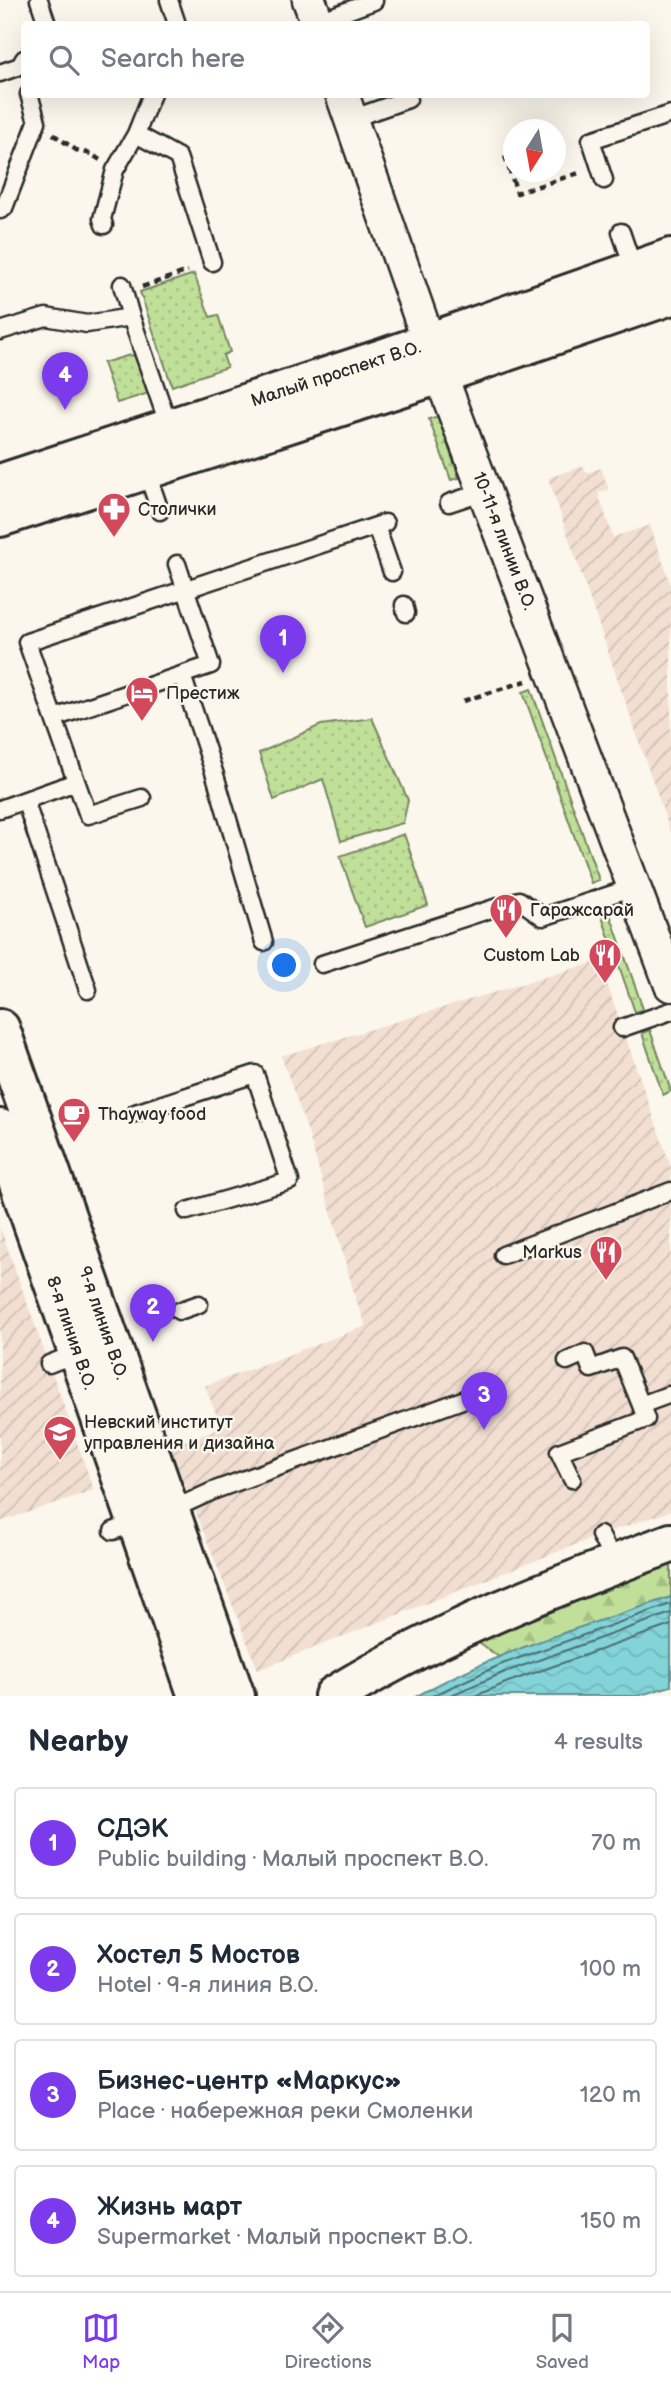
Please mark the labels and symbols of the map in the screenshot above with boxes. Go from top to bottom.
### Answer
north arrow [503,119,566,182]
street label: Малый проспект В.О. [248,337,424,411]
pin: 4 [42,352,88,410]
street label: 10-11-я линии В.О. [468,469,540,613]
pharmacy icon: Столички [95,490,133,539]
place label: Столички [138,499,217,520]
pin: 1 [260,615,306,673]
hotel icon: Престиж [123,674,161,723]
place label: Престиж [166,683,240,704]
restaurant icon: Гаражсарай [487,891,525,940]
place label: Гаражсарай [530,900,634,921]
restaurant icon: Custom Lab [586,936,624,985]
place label: Custom Lab [483,945,580,966]
your location [267,948,301,982]
cafe icon: Thayway food [55,1095,93,1144]
place label: Thayway food [98,1104,206,1125]
restaurant icon: Markus [587,1233,625,1282]
place label: Markus [522,1242,582,1263]
street label: 9-я линия В.О. [74,1264,132,1382]
street label: 8-я линия В.О. [42,1273,100,1393]
pin: 2 [130,1284,176,1342]
pin: 3 [461,1372,507,1430]
place label: Невский институт управления и дизайна [84,1412,275,1454]
school or university icon: Невский институт управления и дизайна [41,1413,79,1462]

